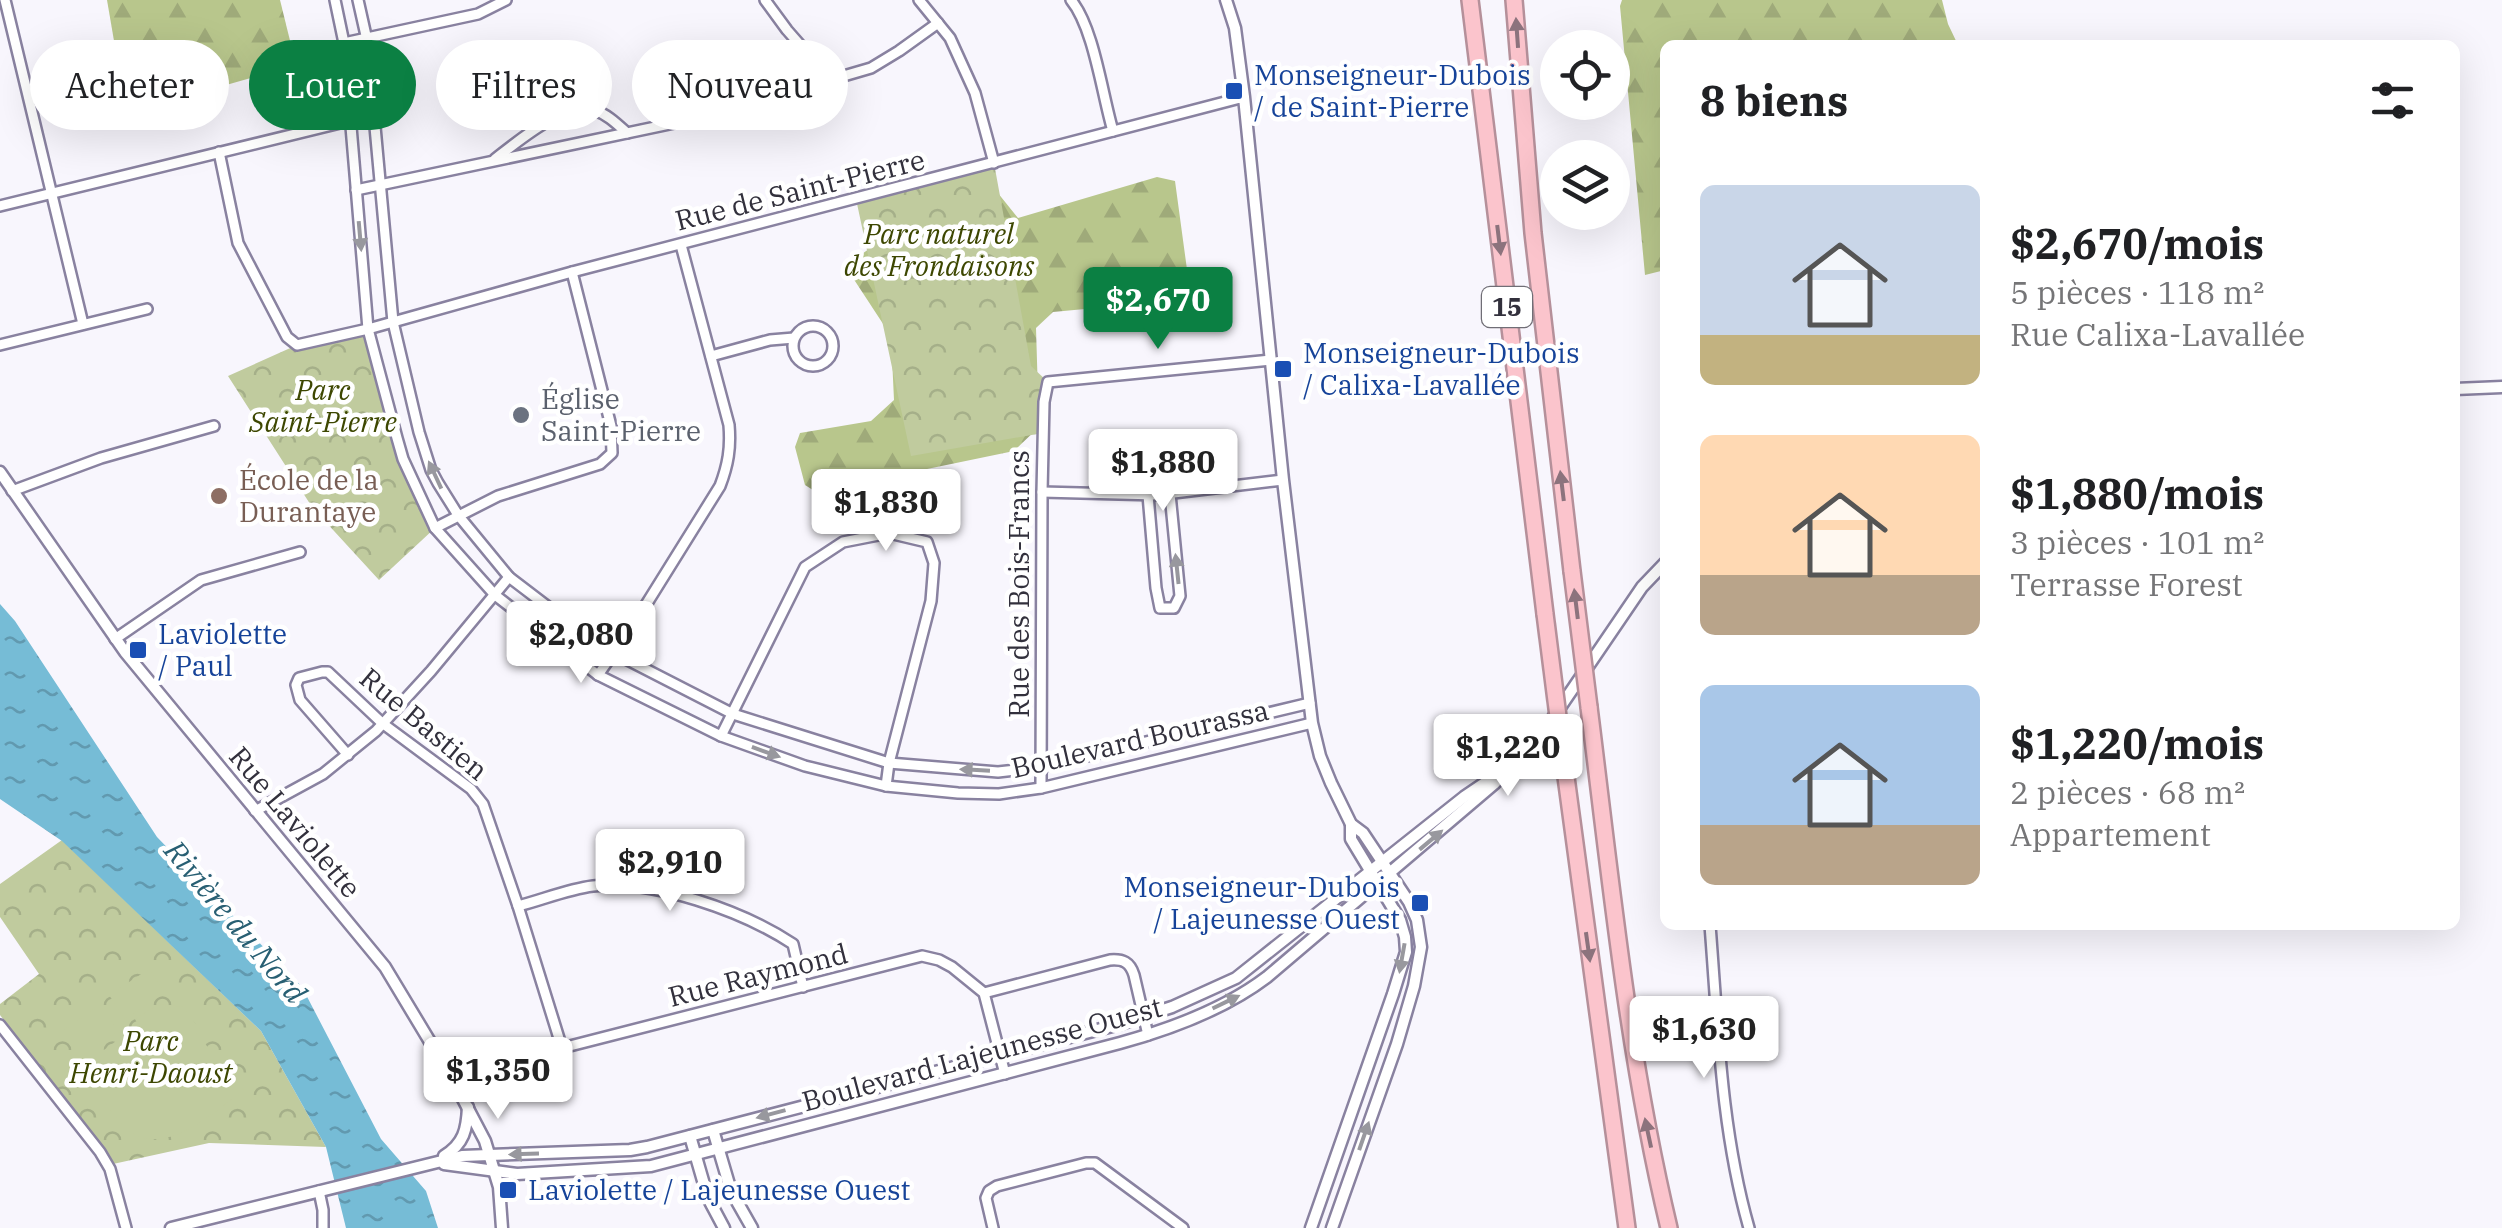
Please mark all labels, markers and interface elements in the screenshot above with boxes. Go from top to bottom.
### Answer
one-way arrow [1508,16,1524,48]
map controls [1540,30,1630,230]
button: locate [1540,30,1630,120]
chip: Acheter [30,40,229,130]
chip: Louer [249,40,416,130]
chip: Filtres [436,40,612,130]
chip: Nouveau [632,40,848,130]
place label: Monseigneur-Dubois / de Saint-Pierre [1254,56,1531,125]
text: 8 biens [1700,73,1848,128]
icon: filters [2365,73,2420,128]
marker: Monseigneur-Dubois / de Saint-Pierre [1223,80,1245,102]
button: layers [1540,140,1630,230]
street label: Rue de Saint-Pierre [671,141,929,238]
park label: Parc naturel des Frondaisons [844,215,1035,284]
text: $2,670/mois [2010,216,2264,271]
one-way arrow [353,220,369,252]
one-way arrow [1491,225,1507,257]
icon: home [1780,225,1900,345]
pin: $2,670 [1077,267,1239,352]
text: 5 pièces · 118 m² [2010,271,2264,313]
text: $2,670 [1106,278,1210,320]
road number: 15 [1482,287,1532,327]
text: Rue Calixa-Lavallée [2010,313,2305,355]
place label: Monseigneur-Dubois / Calixa-Lavallée [1303,334,1580,403]
marker: Monseigneur-Dubois / Calixa-Lavallée [1272,358,1294,380]
park label: Parc Saint-Pierre [248,371,397,440]
place label: Église Saint-Pierre [541,380,701,449]
marker: Église Saint-Pierre [510,404,532,426]
pin: $1,880 [1082,429,1244,514]
text: $1,880 [1111,440,1215,482]
street label: Rue des Bois-Francs [1000,450,1037,718]
one-way arrow [427,460,443,490]
place label: École de la Durantaye [239,461,379,530]
text: $1,880/mois [2010,466,2264,521]
pin: $1,830 [805,469,967,554]
one-way arrow [1554,470,1570,501]
icon: home [1780,475,1900,595]
text: $1,830 [834,480,938,522]
marker: École de la Durantaye [208,485,230,507]
text: 3 pièces · 101 m² [2010,521,2264,563]
one-way arrow [1169,553,1185,585]
text: Terrasse Forest [2010,563,2243,605]
one-way arrow [1568,588,1584,620]
pin: $2,080 [500,601,662,686]
text: $2,080 [529,612,633,654]
place label: Laviolette / Paul [158,615,287,684]
marker: Laviolette / Paul [127,639,149,661]
street label: Rue Bastien [352,659,496,788]
street label: Boulevard Bourassa [1008,691,1272,786]
pin: $1,220 [1427,714,1589,799]
text: $1,220/mois [2010,716,2264,771]
text: $1,220 [1456,725,1560,767]
icon: home [1780,725,1900,845]
street label: Rue Laviolette [221,738,370,905]
one-way arrow [752,745,782,760]
one-way arrow [958,762,990,778]
text: 2 pièces · 68 m² [2010,771,2245,813]
text: Appartement [2010,813,2211,855]
pin: $2,910 [589,829,751,914]
one-way arrow [1419,829,1444,851]
water label: Rivière du Nord [156,831,316,1011]
text: $2,910 [618,840,722,882]
place label: Monseigneur-Dubois / Lajeunesse Ouest [1123,868,1400,937]
marker: Monseigneur-Dubois / Lajeunesse Ouest [1409,892,1431,914]
one-way arrow [1580,931,1596,963]
street label: Rue Raymond [664,934,851,1015]
one-way arrow [1394,943,1409,974]
street label: Boulevard Lajeunesse Ouest [798,988,1166,1119]
one-way arrow [1211,994,1240,1011]
pin: $1,630 [1623,996,1785,1081]
text: $1,630 [1652,1007,1756,1049]
park label: Parc Henri-Daoust [68,1022,234,1091]
pin: $1,350 [417,1037,579,1122]
text: $1,350 [446,1048,550,1090]
one-way arrow [755,1107,786,1123]
one-way arrow [1639,1117,1655,1148]
one-way arrow [1358,1121,1373,1151]
one-way arrow [508,1146,540,1162]
place label: Laviolette / Lajeunesse Ouest [528,1171,910,1208]
marker: Laviolette / Lajeunesse Ouest [497,1179,519,1201]

